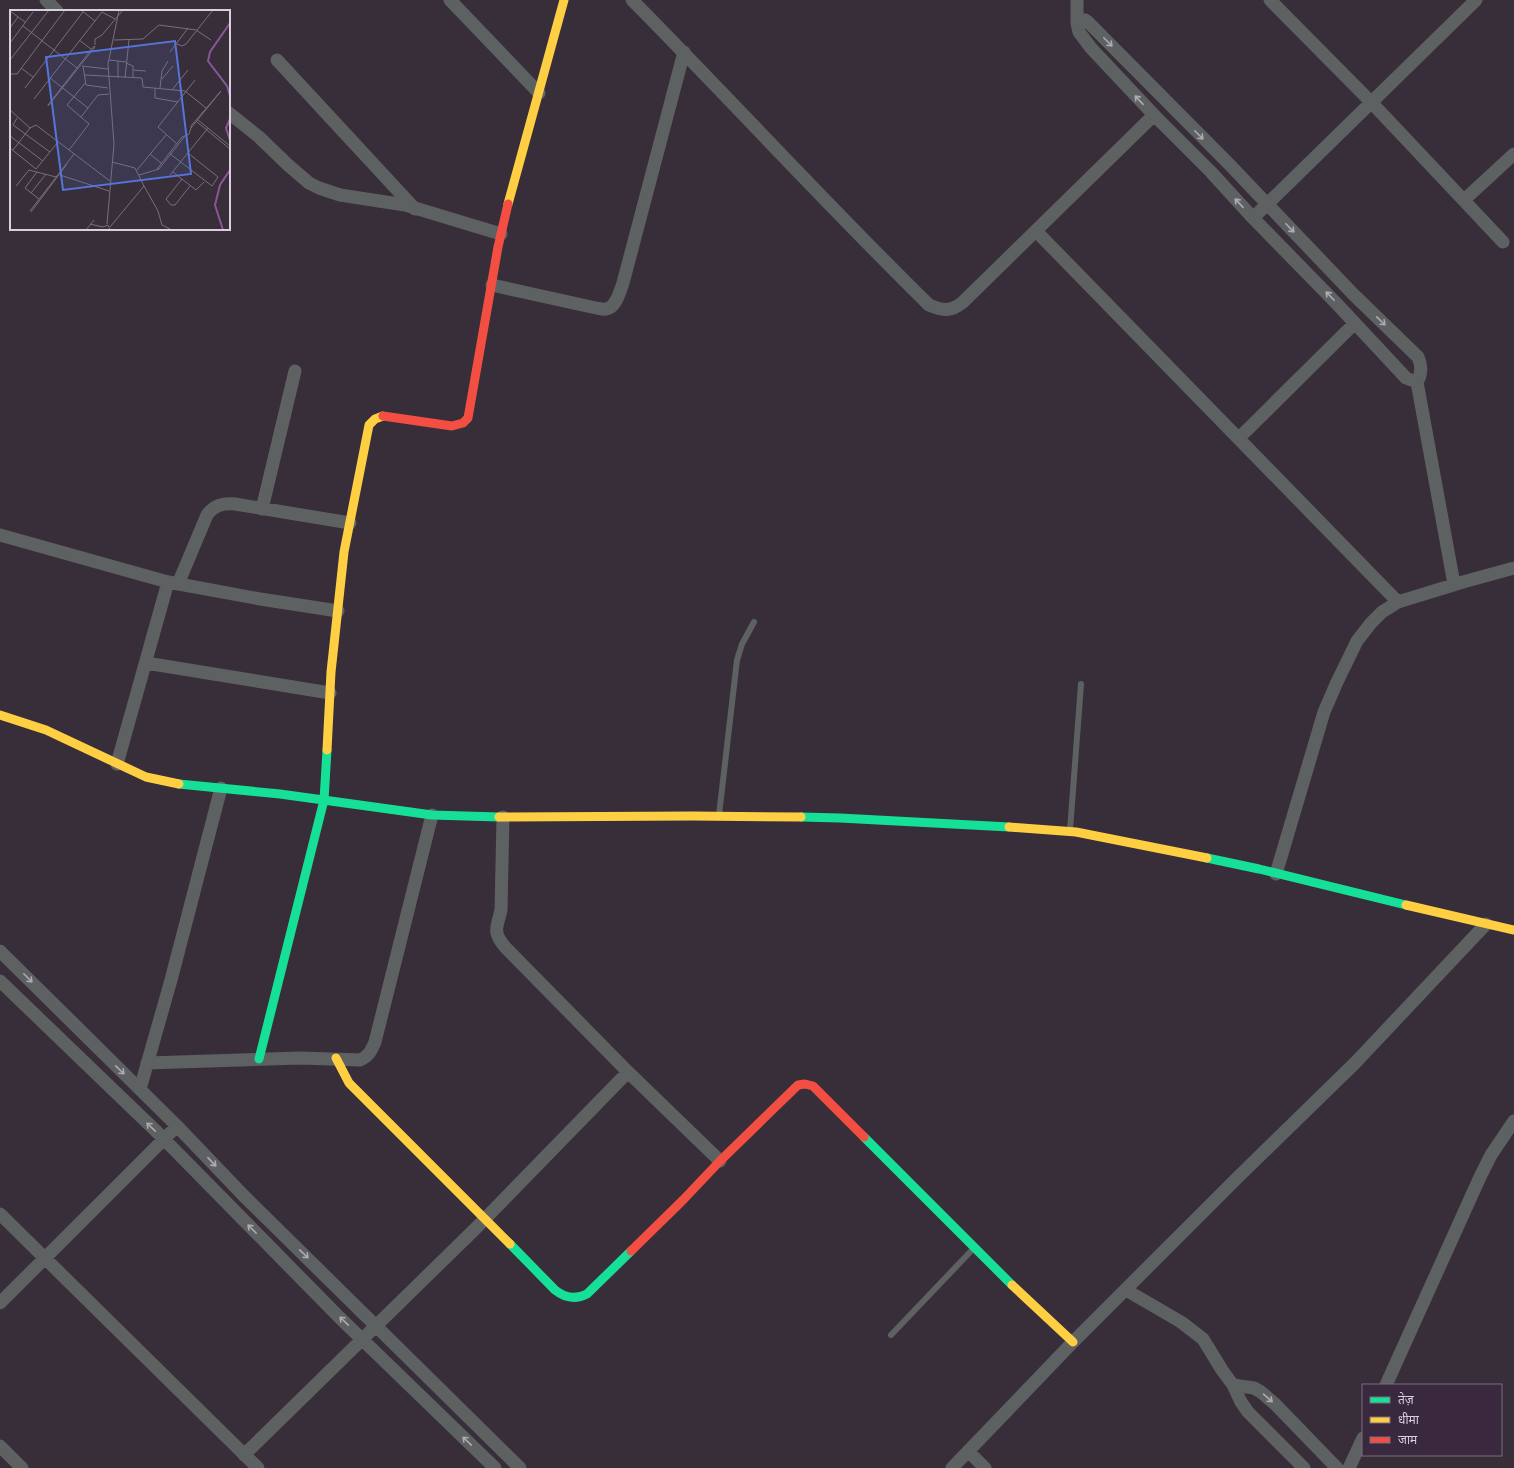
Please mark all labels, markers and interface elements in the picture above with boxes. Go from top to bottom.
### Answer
inset map [10,10,230,230]
one-way arrow [1103,37,1113,47]
one-way arrow [1135,95,1144,105]
one-way arrow [1194,130,1204,140]
one-way arrow [1235,198,1244,208]
one-way arrow [1285,223,1295,233]
one-way arrow [1325,291,1335,301]
one-way arrow [1376,316,1386,326]
one-way arrow [23,973,33,983]
one-way arrow [115,1065,125,1075]
one-way arrow [146,1122,156,1131]
one-way arrow [207,1157,217,1167]
one-way arrow [247,1224,257,1234]
one-way arrow [299,1249,309,1259]
one-way arrow [339,1316,349,1326]
legend [1362,1384,1502,1456]
text: तेज़ [1398,1392,1415,1407]
one-way arrow [1263,1394,1274,1403]
text: धीमा [1398,1412,1420,1427]
text: जाम [1398,1433,1418,1447]
one-way arrow [462,1436,472,1446]

